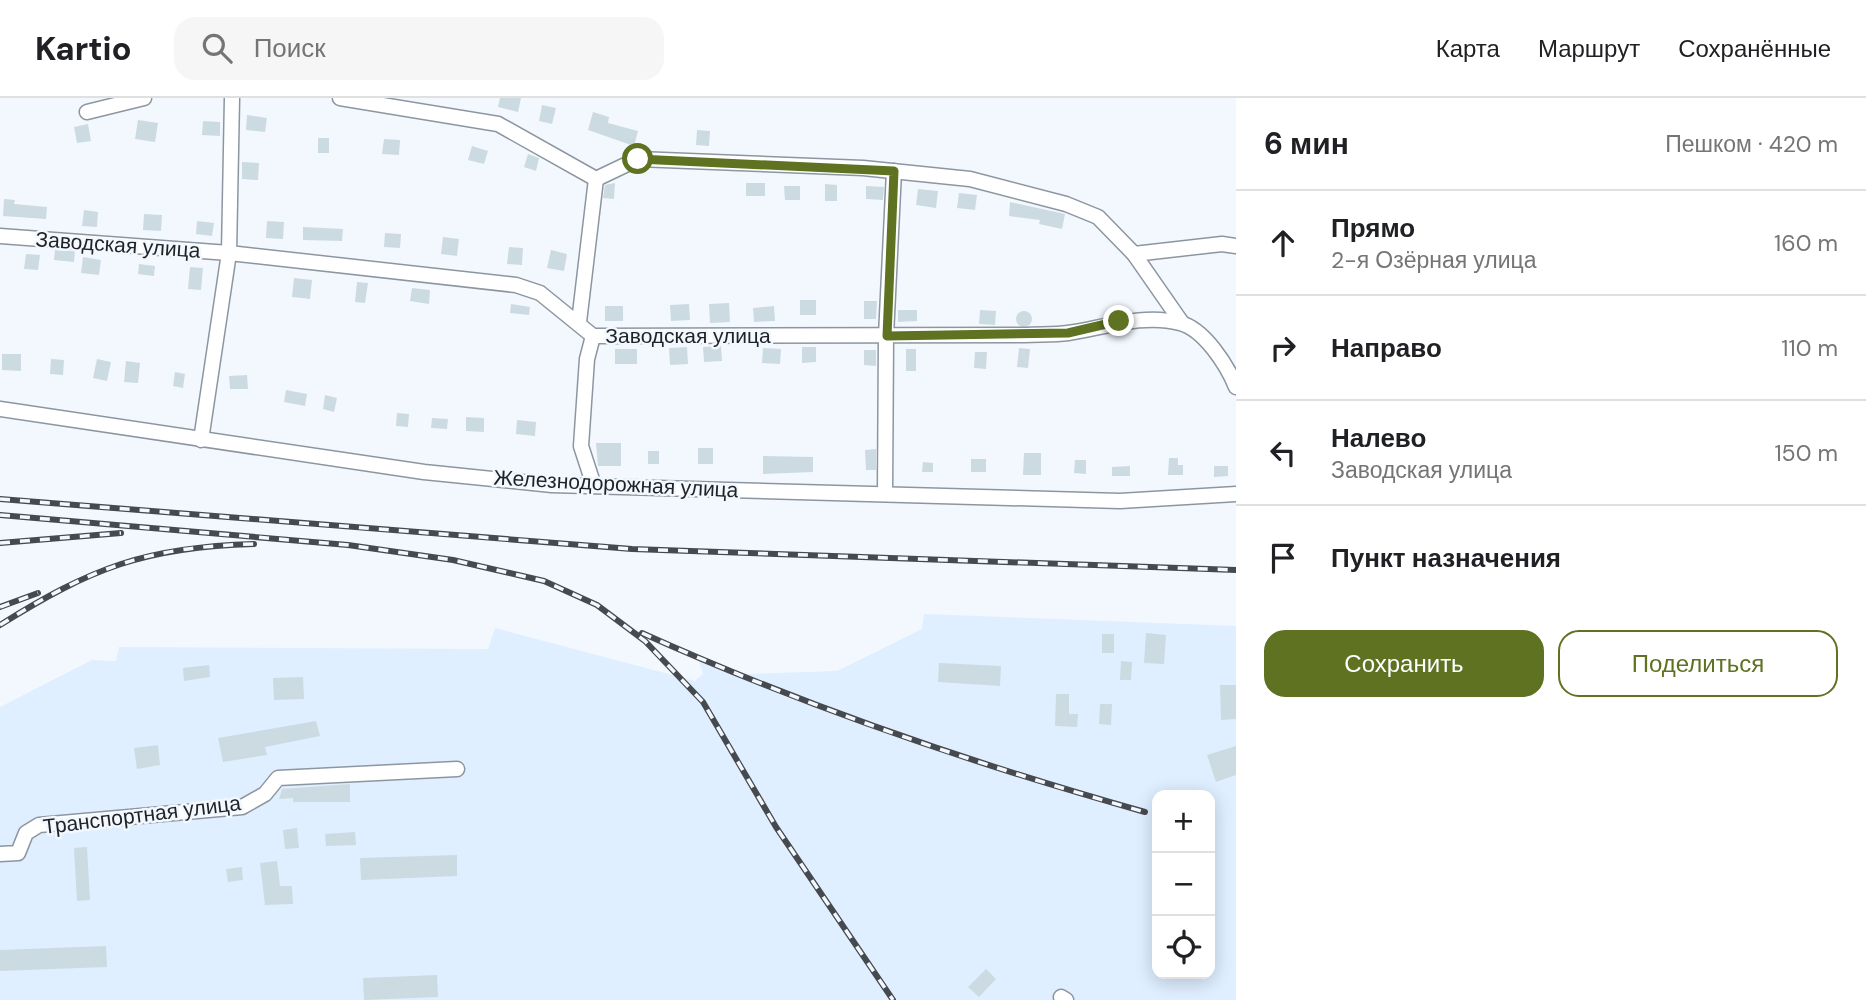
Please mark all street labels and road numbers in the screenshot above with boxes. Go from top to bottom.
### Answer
street label: Заводская улица [35,225,202,265]
street label: Заводская улица [605,322,771,350]
street label: Железнодорожная улица [493,464,739,504]
street label: Транспортная улица [42,789,243,841]

